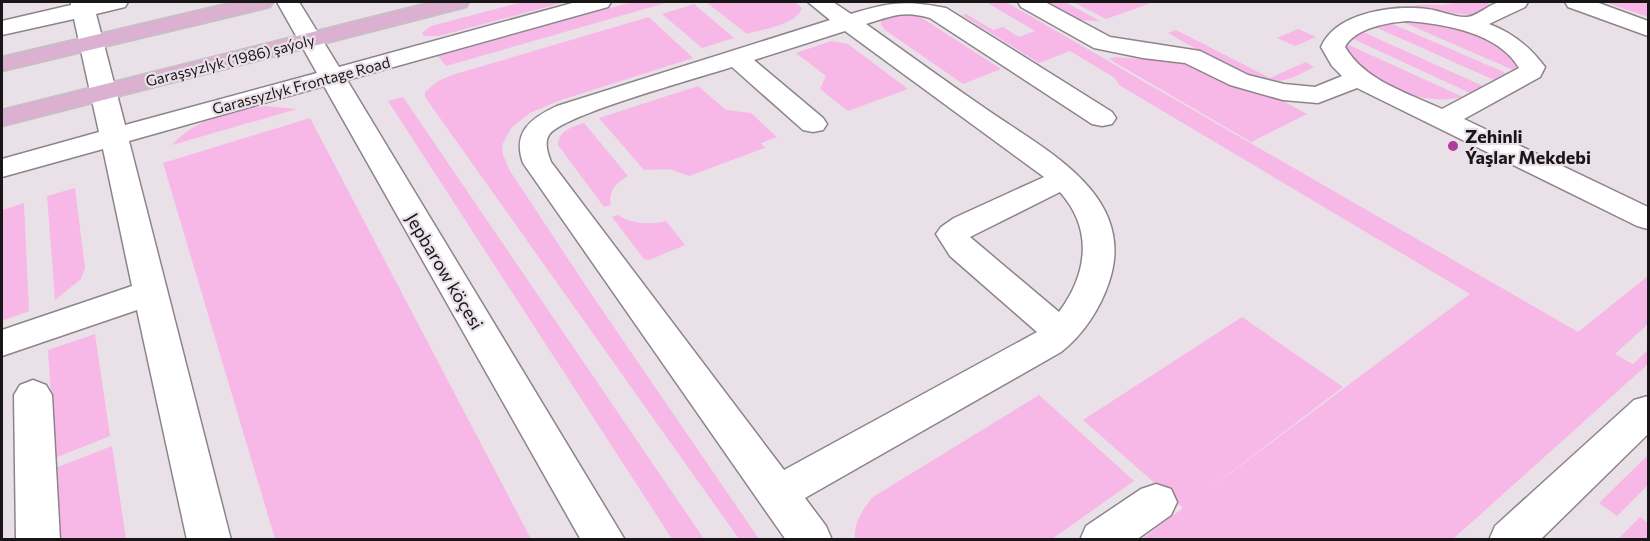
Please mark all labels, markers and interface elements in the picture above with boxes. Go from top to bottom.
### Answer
street label: Garaşsyzlyk (1986) şaýoly [144,30,317,90]
street label: Garassyzlyk Frontage Road [210,53,392,117]
place label: Zehinli Ýaşlar Mekdebi [1465,125,1591,168]
marker: Zehinli Ýaşlar Mekdebi [1446,139,1460,153]
street label: Jepbarow köçesi [402,209,488,333]

